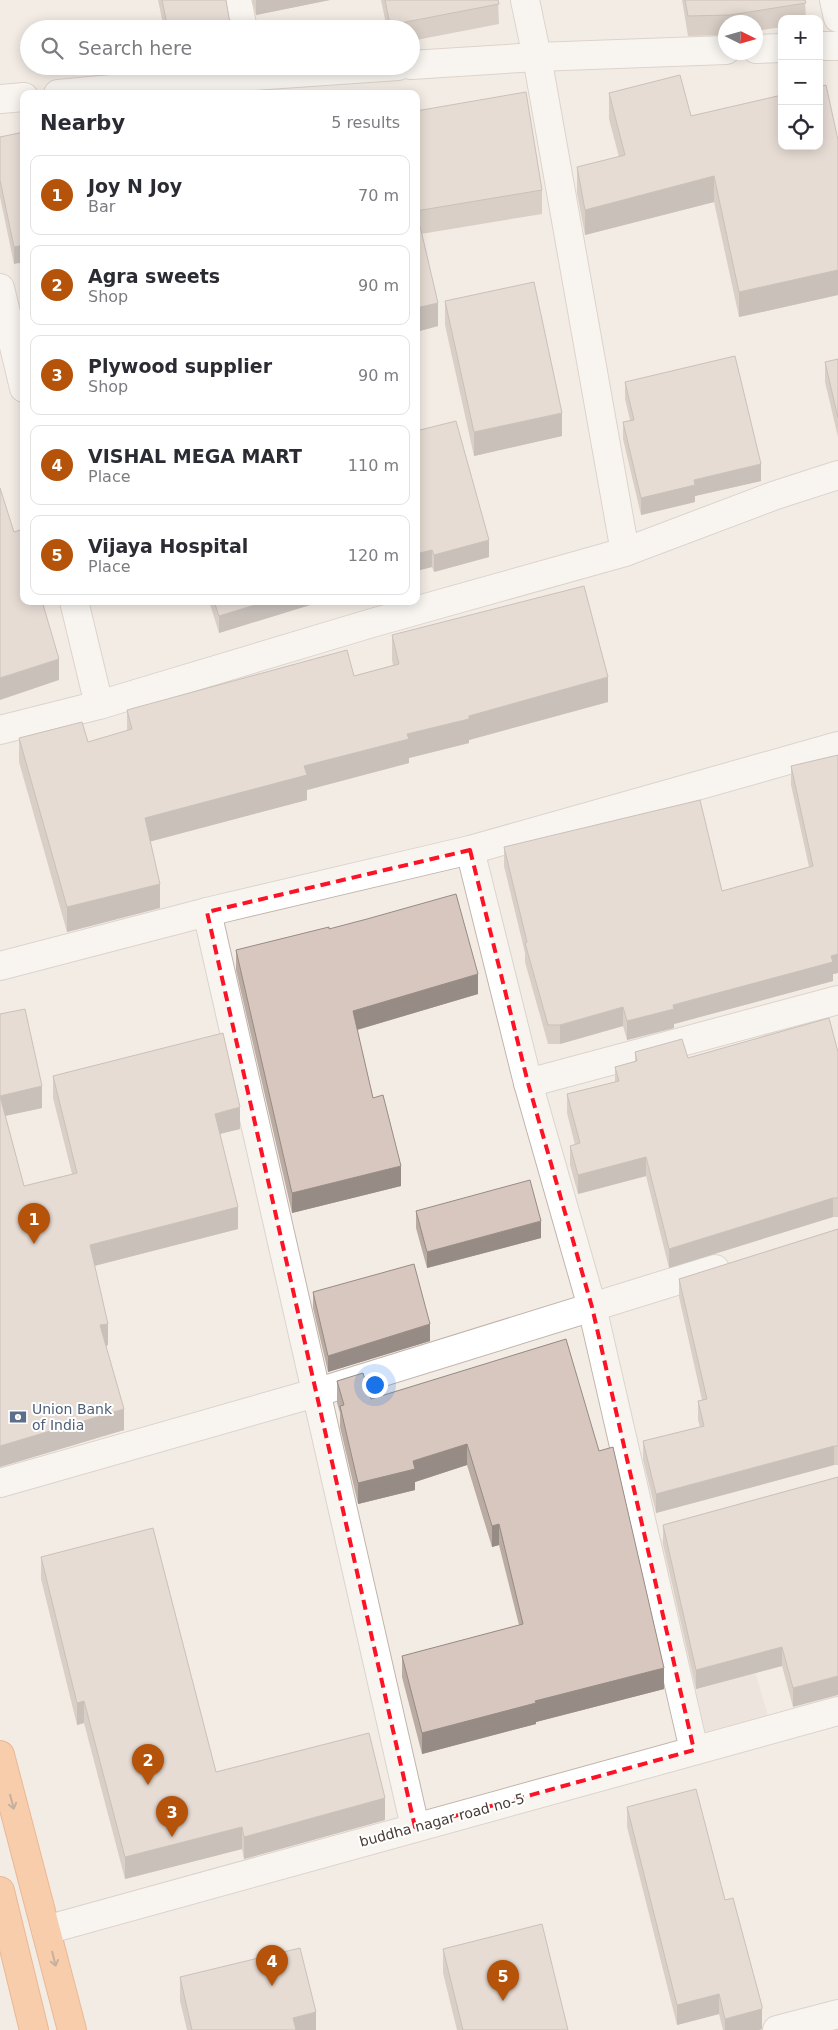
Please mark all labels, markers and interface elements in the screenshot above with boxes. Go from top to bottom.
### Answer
north arrow [718,15,763,60]
map controls [778,15,823,150]
button: + [778,15,823,60]
search box [20,20,420,75]
icon: search [38,34,66,62]
text: Search here [78,37,192,59]
button: − [778,60,823,105]
button: locate [778,105,823,150]
text: Nearby [40,111,125,135]
text: 5 results [331,113,400,132]
text: Joy N Joy [88,175,182,197]
text: 1 [51,186,63,205]
text: 70 m [358,186,399,205]
text: Bar [88,197,115,216]
text: Agra sweets [88,265,220,287]
text: 2 [51,276,63,295]
text: 90 m [358,276,399,295]
text: Shop [88,287,128,306]
text: Plywood supplier [88,355,272,377]
text: 3 [51,366,63,385]
text: 90 m [358,366,399,385]
text: Shop [88,377,128,396]
text: VISHAL MEGA MART [88,445,302,467]
text: 4 [51,456,63,475]
text: 110 m [348,456,399,475]
text: Place [88,467,131,486]
text: Vijaya Hospital [88,535,248,557]
text: 5 [51,546,63,565]
text: 120 m [348,546,399,565]
text: Place [88,557,131,576]
pin: 1 [18,1203,50,1244]
your location [362,1372,388,1398]
place label: Union Bank of India [32,1401,113,1433]
bank icon: Union Bank of India [8,1407,28,1427]
pin: 2 [132,1744,164,1785]
street label: buddha nagar road no-5 [358,1790,526,1850]
one-way arrow [8,1794,18,1810]
pin: 3 [156,1796,188,1837]
pin: 4 [256,1945,288,1986]
one-way arrow [50,1951,59,1967]
pin: 5 [487,1960,519,2001]

